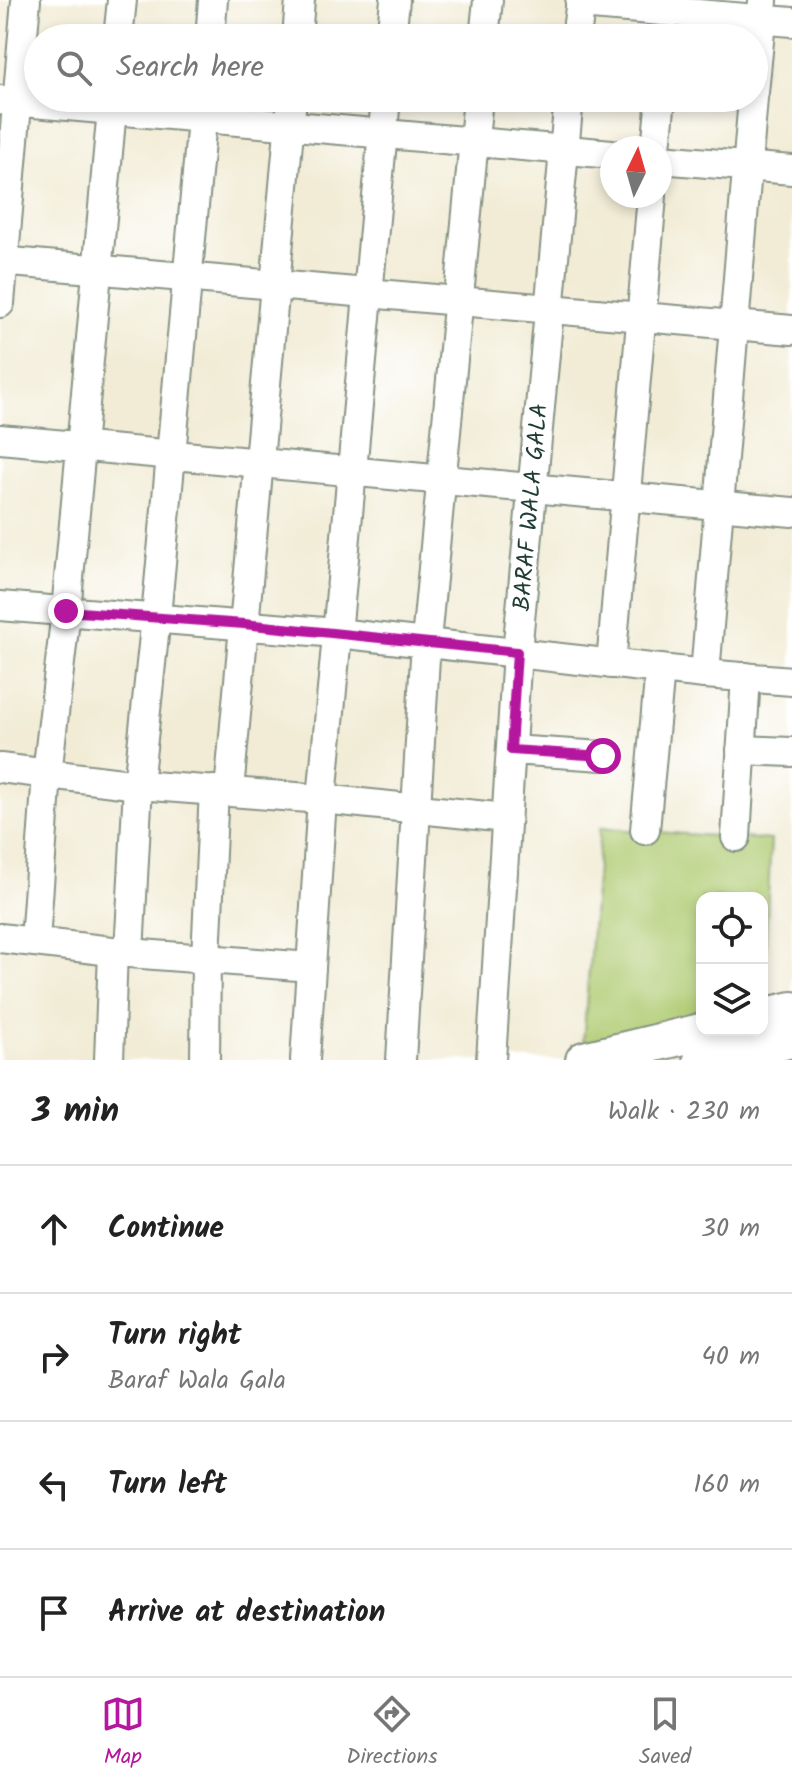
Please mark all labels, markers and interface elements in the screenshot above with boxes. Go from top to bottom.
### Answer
search box [24,24,768,112]
text: Search here [116,44,264,92]
icon: search [52,46,96,90]
north arrow [600,136,672,208]
street label: BARAF WALA GALA [503,402,560,613]
route end [48,593,84,629]
route start [585,738,621,774]
map controls [696,892,768,1036]
button: locate [696,892,768,964]
button: layers [696,964,768,1036]
text: 3 min [32,1085,119,1139]
text: Walk · 230 m [608,1091,760,1133]
text: Continue [108,1205,224,1253]
icon: ahead [32,1207,76,1251]
text: 30 m [701,1208,760,1250]
text: Turn right [108,1312,241,1360]
icon: right [32,1335,76,1379]
text: 40 m [702,1336,760,1378]
text: Baraf Wala Gala [108,1360,286,1402]
text: Turn left [108,1461,227,1509]
icon: left [32,1463,76,1507]
text: 160 m [693,1464,760,1506]
text: Arrive at destination [108,1589,385,1637]
icon: arrive [32,1591,76,1635]
tab: Map [101,1692,145,1775]
tab: Directions [346,1692,438,1775]
tab: Saved [639,1692,691,1775]

